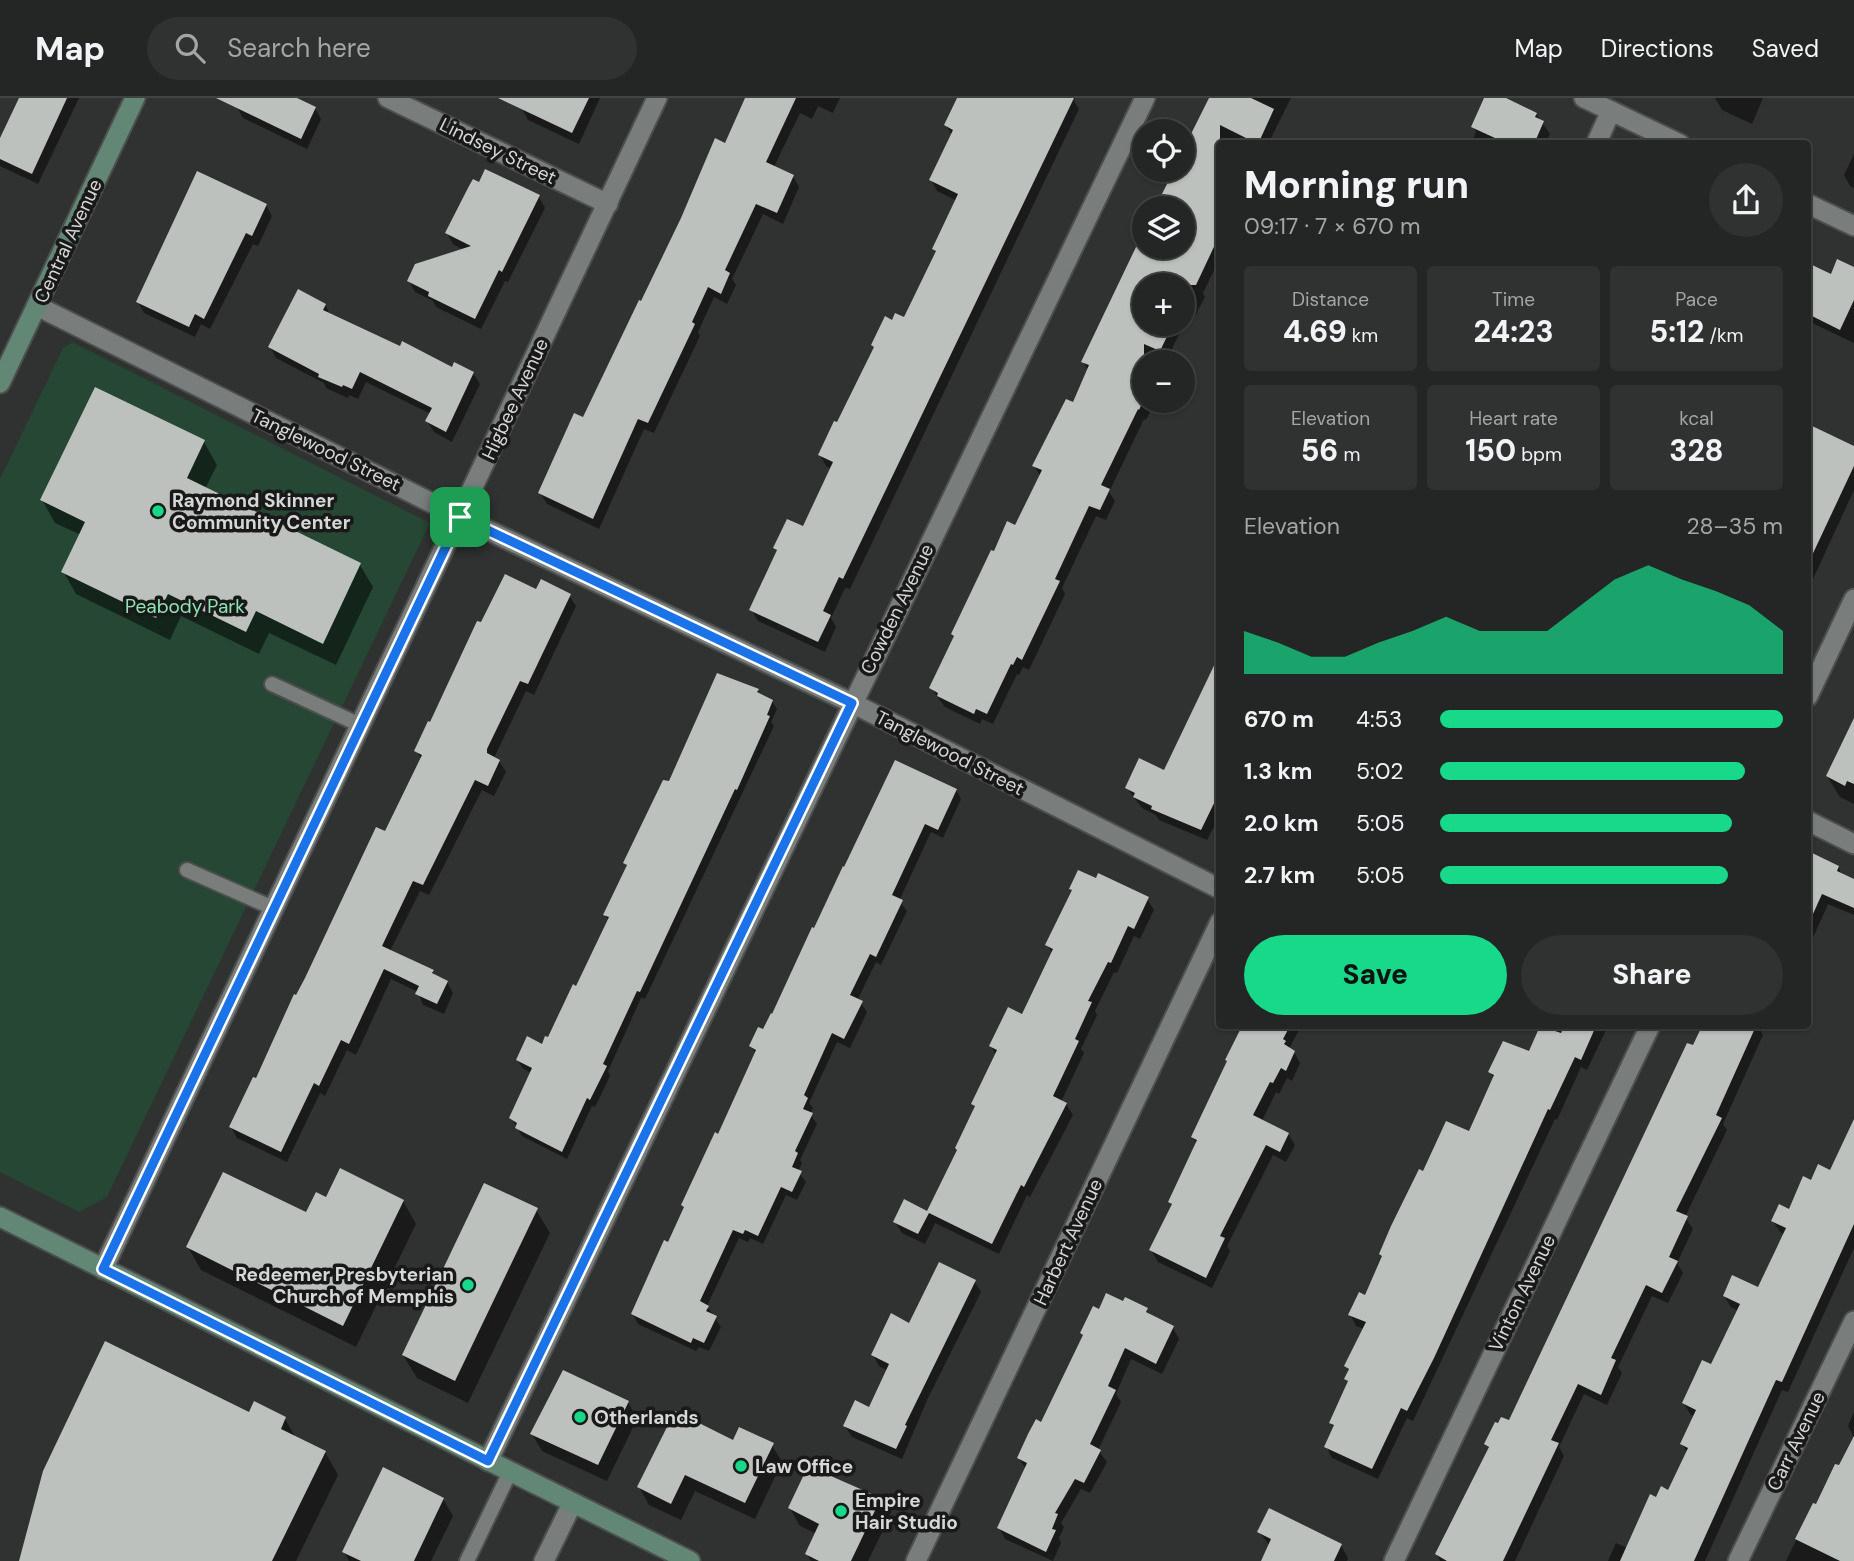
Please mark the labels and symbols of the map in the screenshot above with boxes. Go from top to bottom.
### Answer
street label: Lindsey Street [436,112,560,190]
street label: Central Avenue [28,175,108,307]
street label: Higbee Avenue [476,334,554,464]
street label: Tanglewood Street [247,403,405,497]
pin [430,487,490,547]
place label: Raymond Skinner Community Center [172,488,351,535]
marker: Raymond Skinner Community Center [150,503,166,519]
street label: Cowden Avenue [855,540,939,678]
park label: Peabody Park [125,594,245,619]
street label: Tanglewood Street [872,705,1028,801]
street label: Harbert Avenue [1028,1175,1108,1309]
street label: Vinton Avenue [1483,1230,1561,1356]
place label: Redeemer Presbyterian Church of Memphis [235,1262,454,1309]
marker: Redeemer Presbyterian Church of Memphis [460,1277,476,1293]
street label: Carr Avenue [1761,1387,1831,1495]
place label: Otherlands [594,1405,699,1430]
marker: Otherlands [572,1409,588,1425]
place label: Law Office [755,1454,853,1479]
marker: Law Office [733,1458,749,1474]
place label: Empire Hair Studio [855,1488,958,1535]
marker: Empire Hair Studio [833,1503,849,1519]

